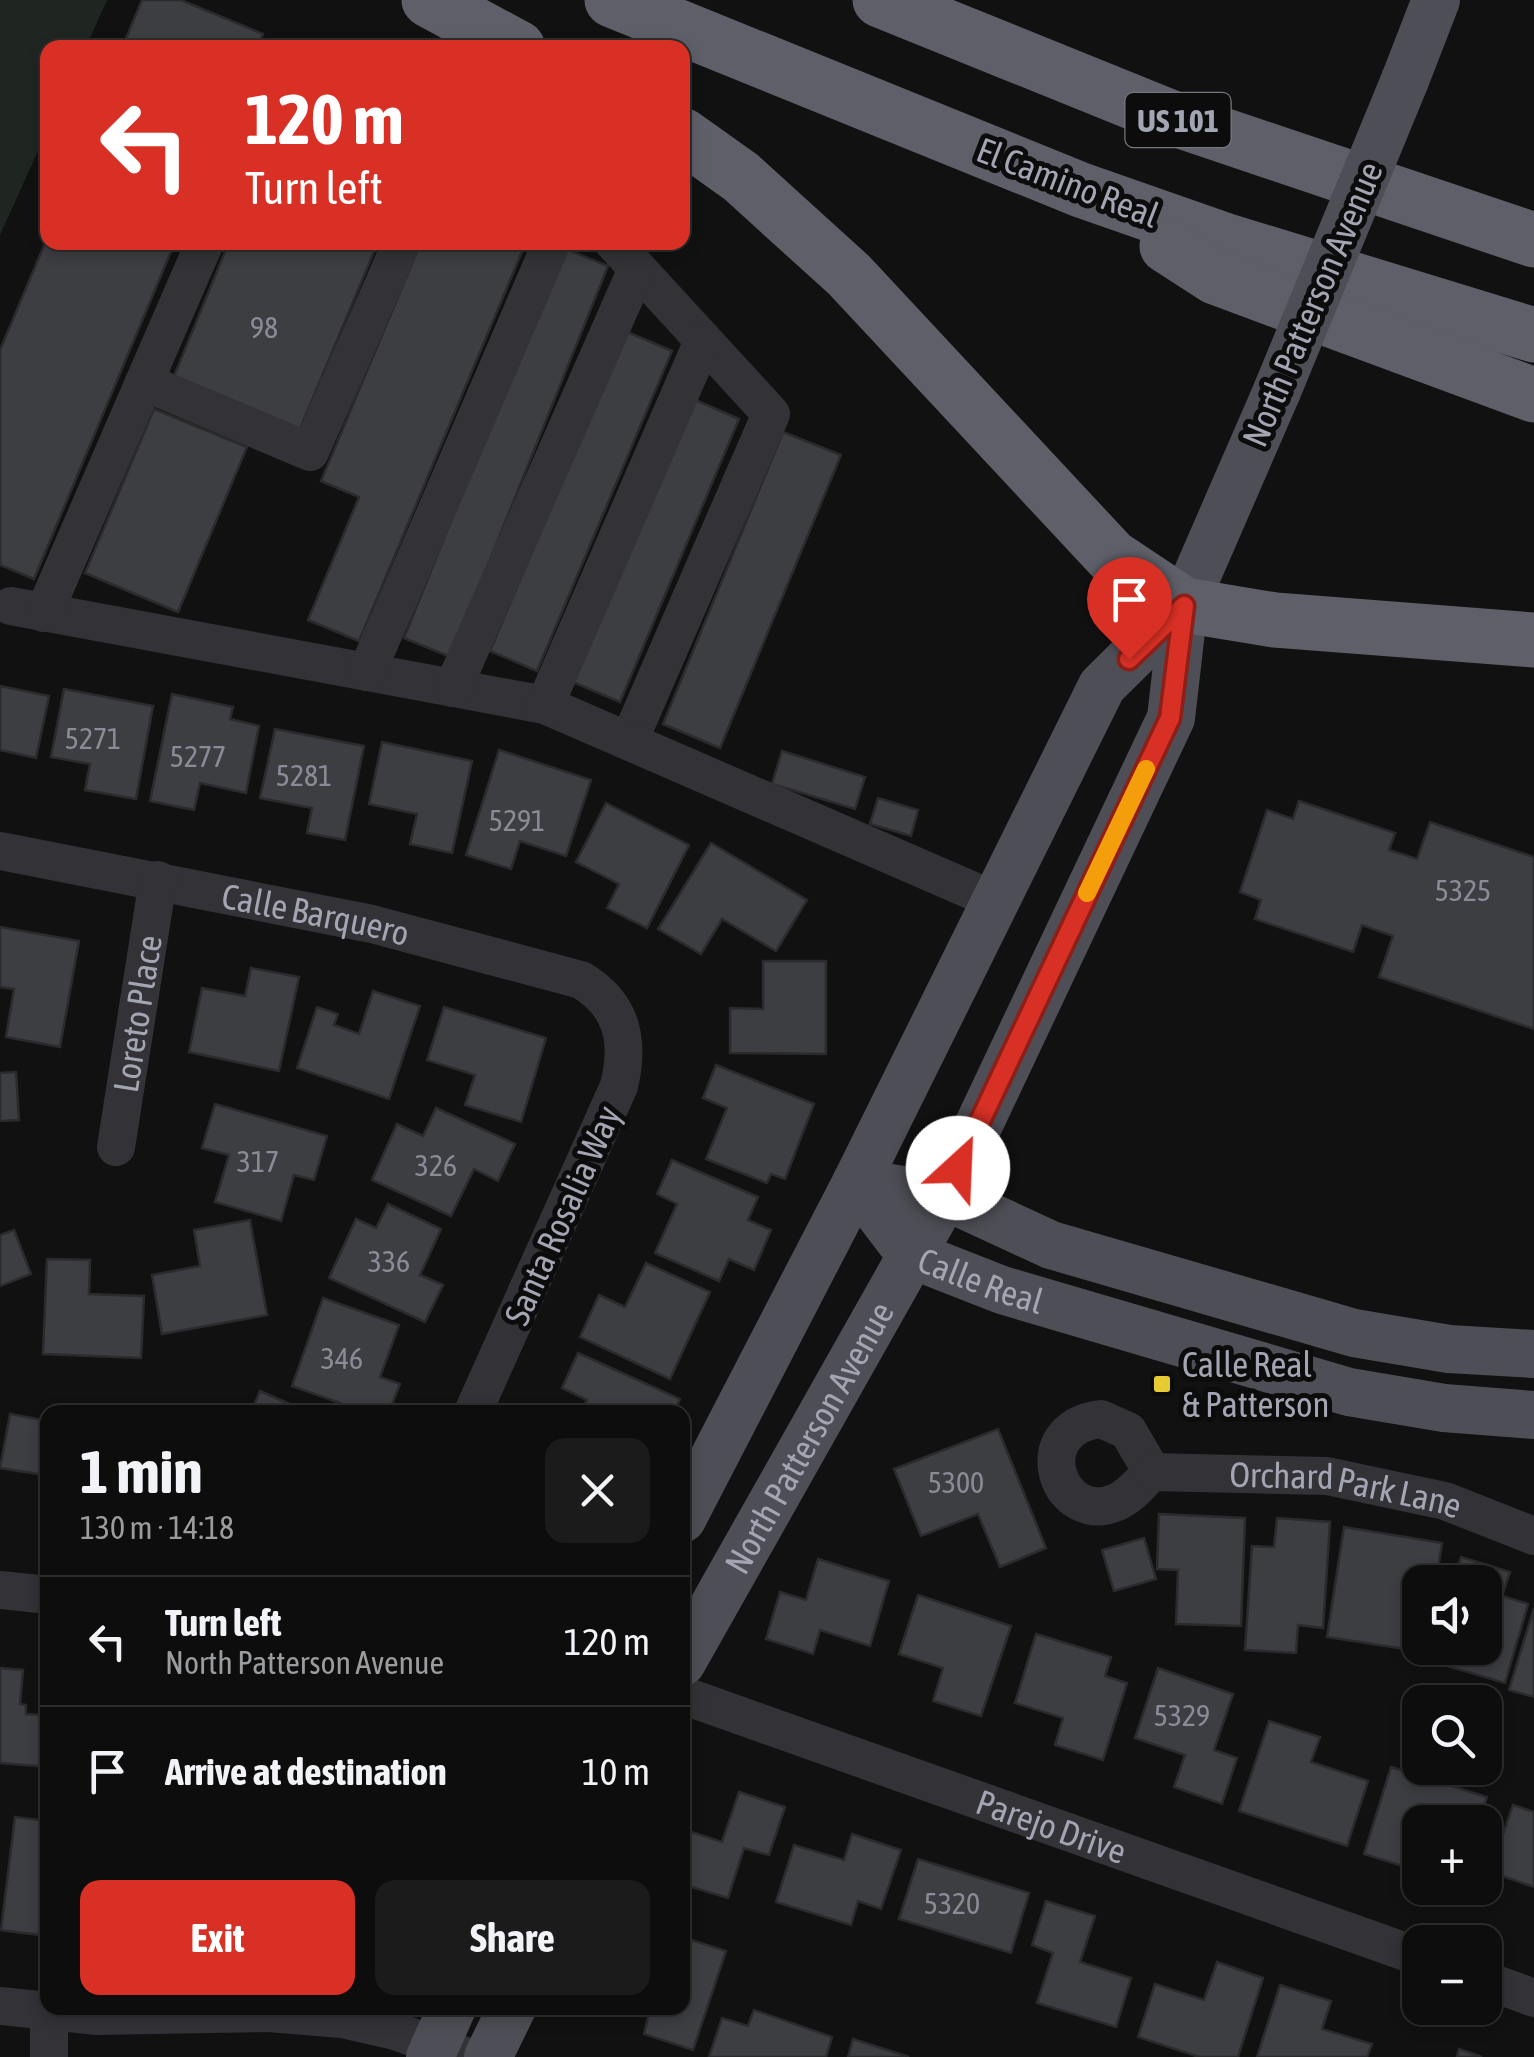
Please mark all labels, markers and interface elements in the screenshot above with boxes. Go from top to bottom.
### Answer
text: 120 m [245,79,404,159]
icon: left [80,80,210,210]
road number: US 101 [1126,93,1230,147]
street label: El Camino Real [971,129,1165,235]
street label: North Patterson Avenue [1234,156,1390,452]
text: Turn left [245,162,383,214]
house number: 98 [250,310,278,344]
pin [1087,557,1172,660]
icon: arrive [1102,572,1157,627]
house number: 5271 [65,721,121,755]
house number: 5277 [170,739,226,773]
house number: 5281 [276,758,332,792]
house number: 5291 [489,803,545,837]
house number: 5325 [1435,873,1491,907]
street label: Calle Barquero [219,875,414,953]
street label: Loreto Place [105,932,169,1095]
street label: Santa Rosalia Way [496,1099,628,1331]
position arrow [906,1116,1010,1220]
house number: 317 [237,1144,279,1178]
house number: 326 [415,1148,457,1182]
street label: Calle Real [913,1239,1048,1321]
house number: 336 [368,1244,410,1278]
street label: North Patterson Avenue [716,1295,901,1580]
house number: 346 [321,1341,363,1375]
place label: Calle Real & Patterson [1182,1344,1330,1424]
marker: Calle Real & Patterson [1151,1373,1173,1395]
text: 1 min [80,1437,203,1506]
button: close [545,1438,650,1543]
street label: Orchard Park Lane [1229,1454,1468,1526]
house number: 5300 [928,1465,984,1499]
text: 130 m · 14:18 [80,1509,234,1546]
map controls [1402,1565,1502,2025]
button: sound [1402,1565,1502,1665]
text: Turn left [165,1601,281,1644]
icon: left [80,1614,135,1669]
text: 120 m [564,1620,650,1663]
text: North Patterson Avenue [165,1644,444,1681]
button: search [1402,1685,1502,1785]
house number: 5329 [1154,1698,1210,1732]
icon: arrive [80,1744,135,1799]
text: Arrive at destination [165,1750,447,1793]
text: 10 m [582,1750,650,1793]
street label: Parejo Drive [971,1781,1132,1871]
button: + [1402,1805,1502,1905]
button: Exit [80,1880,355,1995]
button: Share [375,1880,650,1995]
house number: 5320 [924,1886,980,1920]
button: − [1402,1925,1502,2025]

